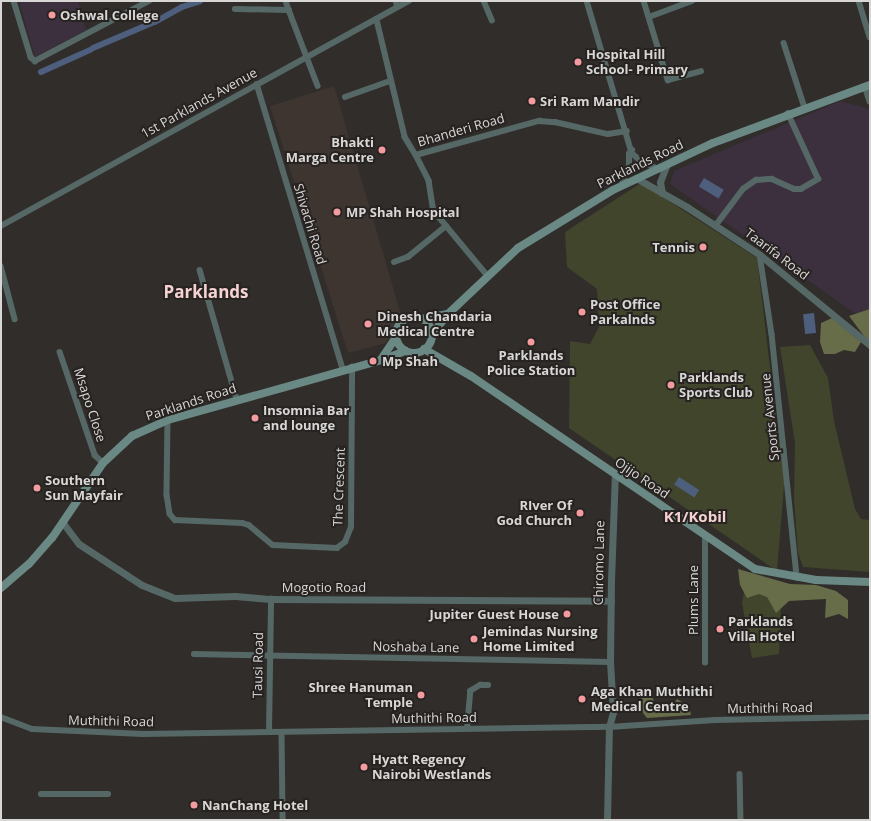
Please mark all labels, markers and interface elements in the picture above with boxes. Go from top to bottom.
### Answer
place label: Oshwal College [60,7,159,23]
marker: Oshwal College [47,10,57,20]
place label: Hospital Hill School- Primary [586,47,688,78]
marker: Hospital Hill School- Primary [573,57,583,67]
street label: 1st Parklands Avenue [138,65,260,141]
place label: Sri Ram Mandir [540,93,640,109]
marker: Sri Ram Mandir [527,96,537,106]
street label: Bhanderi Road [416,110,506,150]
place label: Bhakti Marga Centre [286,135,374,166]
street label: Parklands Road [594,136,686,192]
marker: Bhakti Marga Centre [377,145,387,155]
street label: Shivachi Road [290,182,330,266]
place label: MP Shah Hospital [346,204,459,220]
marker: MP Shah Hospital [331,206,343,218]
street label: Taarifa Road [742,225,812,283]
place label: Tennis [652,239,695,255]
marker: Tennis [698,242,708,252]
district label: Parklands [163,282,249,302]
place label: Post Office Parkalnds [590,297,660,328]
marker: Post Office Parkalnds [577,307,587,317]
place label: Dinesh Chandaria Medical Centre [377,309,492,340]
marker: Dinesh Chandaria Medical Centre [362,318,374,330]
marker: Parklands Police Station [526,337,536,347]
place label: Parklands Police Station [487,348,575,379]
place label: Mp Shah [382,353,438,369]
marker: Mp Shah [367,355,379,367]
street label: Msapo Close [71,366,109,444]
place label: Parklands Sports Club [679,370,753,401]
street label: Sports Avenue [758,373,782,461]
street label: Parklands Road [144,380,238,424]
marker: Parklands Sports Club [666,380,676,390]
place label: Insomnia Bar and lounge [263,403,349,434]
marker: Insomnia Bar and lounge [250,413,260,423]
street label: The Crescent [330,447,348,527]
street label: Ojijo Road [612,454,672,502]
place label: Southern Sun Mayfair [45,473,123,504]
marker: Southern Sun Mayfair [32,483,42,493]
place label: RIver Of God Church [496,498,572,529]
marker: RIver Of God Church [575,508,585,518]
district label: K1/Kobil [664,508,726,526]
street label: Chiromo Lane [590,520,608,606]
street label: Plums Lane [685,565,701,635]
street label: Mogotio Road [282,579,366,595]
place label: Jupiter Guest House [430,606,559,622]
marker: Jupiter Guest House [562,609,572,619]
place label: Parklands Villa Hotel [728,614,795,645]
place label: Jemindas Nursing Home Limited [483,624,598,655]
marker: Parklands Villa Hotel [715,624,725,634]
street label: Tausi Road [250,632,266,698]
marker: Jemindas Nursing Home Limited [468,633,480,645]
street label: Noshaba Lane [372,638,460,656]
place label: Shree Hanuman Temple [309,680,413,711]
place label: Aga Khan Muthithi Medical Centre [591,684,713,715]
marker: Shree Hanuman Temple [416,690,426,700]
marker: Aga Khan Muthithi Medical Centre [576,693,588,705]
street label: Muthithi Road [727,699,813,717]
street label: Muthithi Road [391,709,477,727]
street label: Muthithi Road [68,712,154,730]
place label: Hyatt Regency Nairobi Westlands [372,752,491,783]
marker: Hyatt Regency Nairobi Westlands [359,762,369,772]
place label: NanChang Hotel [202,797,308,813]
marker: NanChang Hotel [189,800,199,810]

